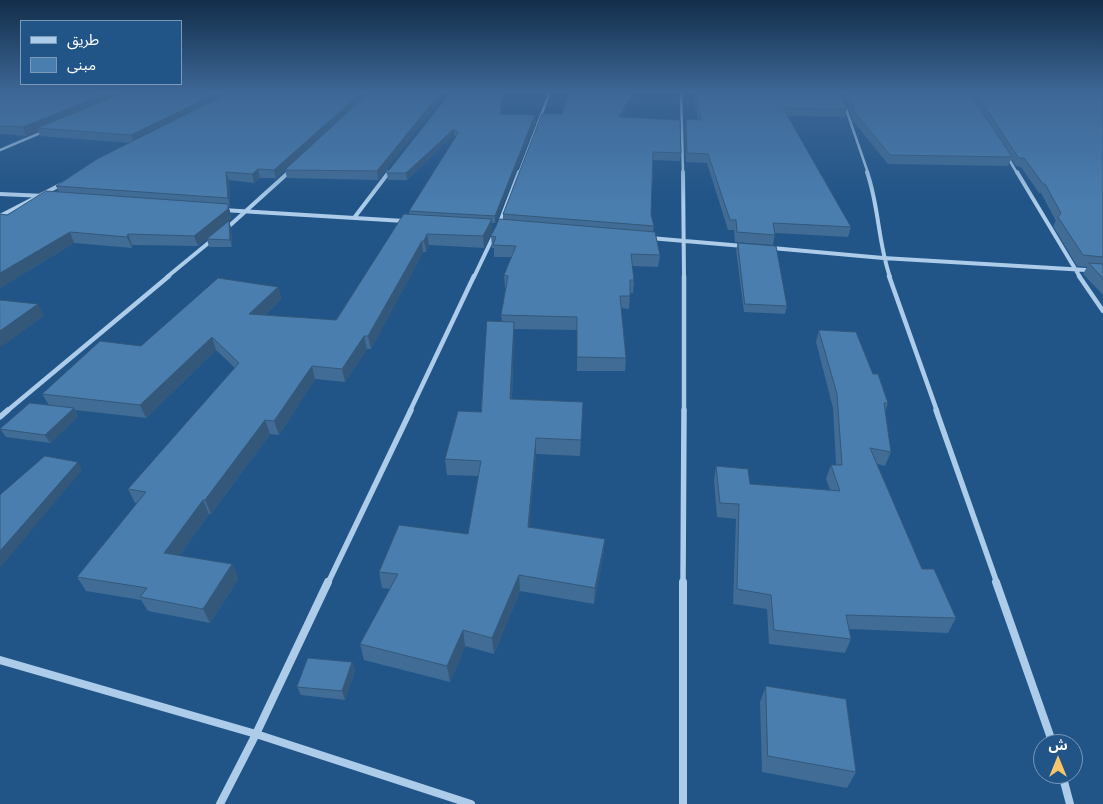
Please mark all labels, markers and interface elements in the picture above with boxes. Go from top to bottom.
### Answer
legend [20,20,182,85]
text: طريق [67,30,99,48]
text: مبنى [67,55,96,73]
north arrow [1033,734,1083,784]
text: ش [1048,736,1068,753]

